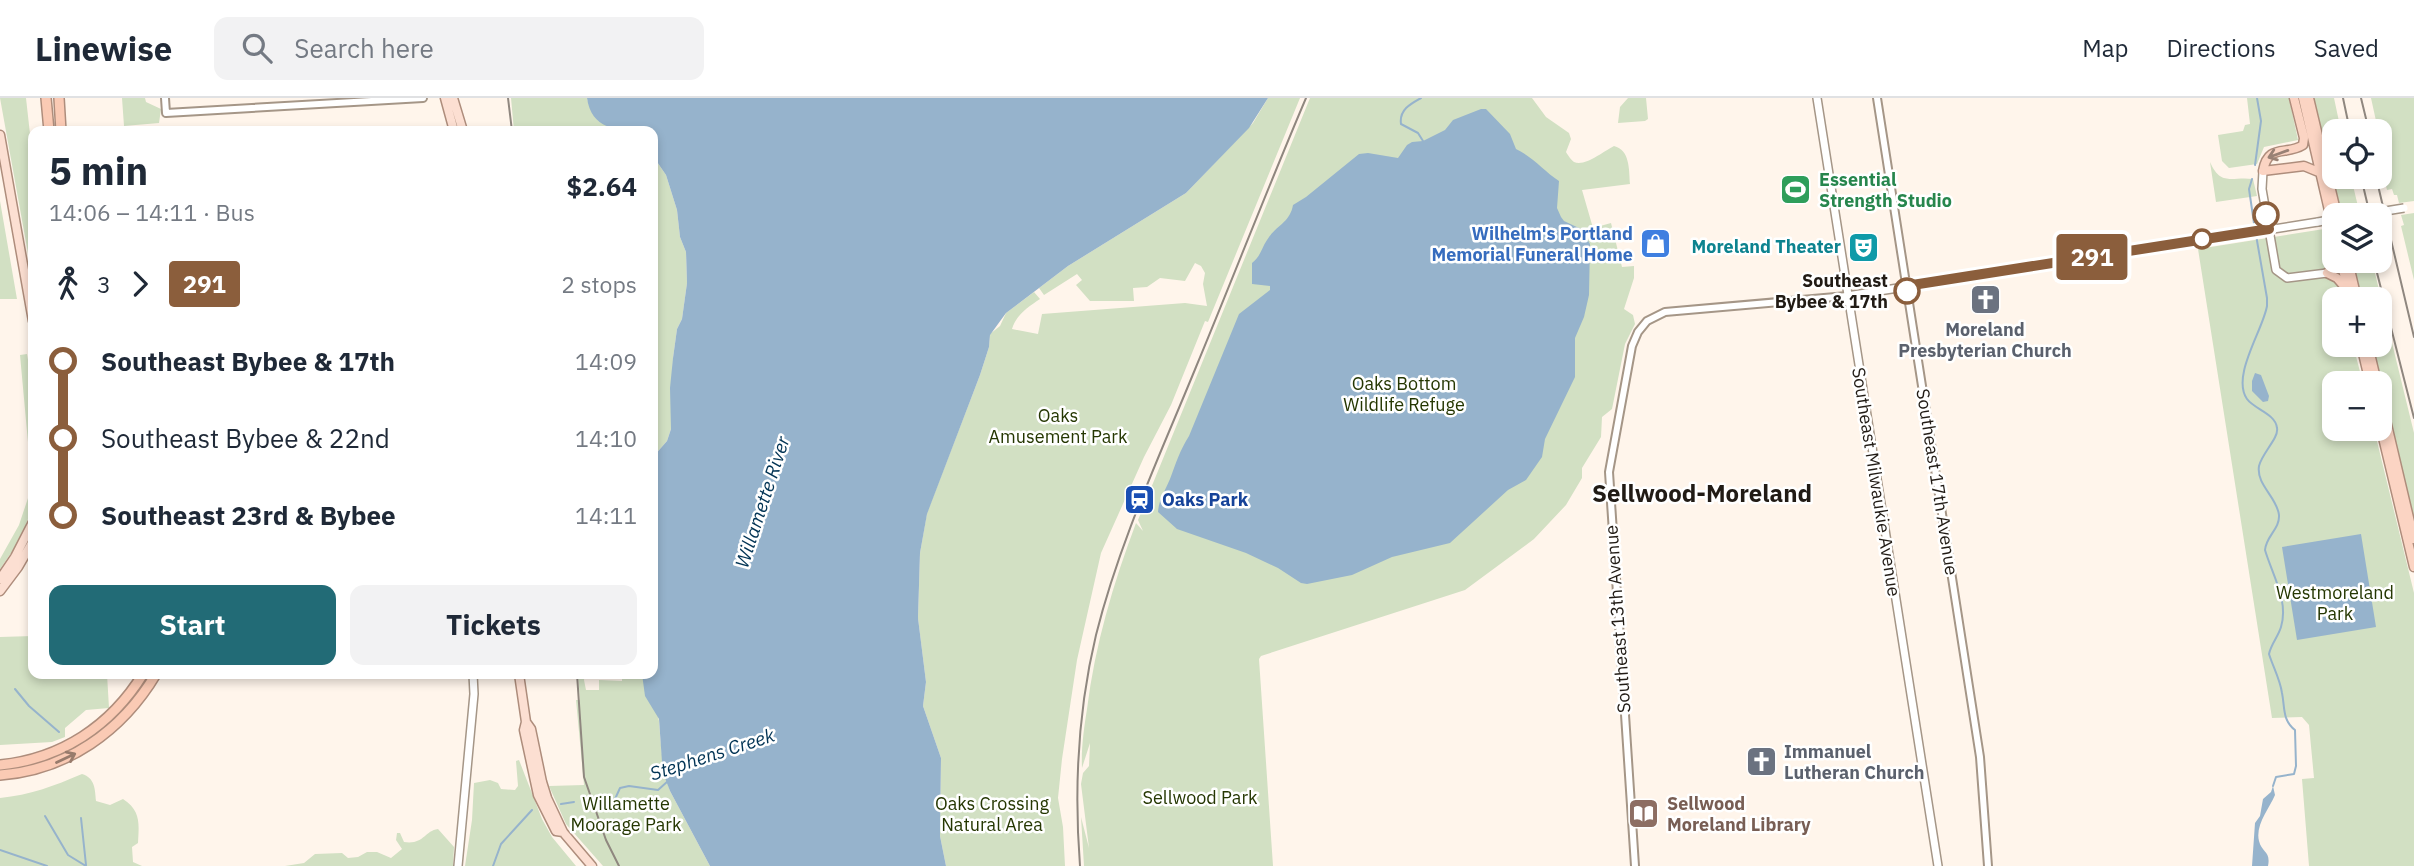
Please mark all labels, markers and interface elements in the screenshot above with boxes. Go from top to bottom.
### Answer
search box [214,17,704,80]
text: Linewise [35,27,172,70]
icon: search [238,29,276,67]
text: Search here [294,31,434,65]
text: Map [2082,32,2128,64]
text: Directions [2166,32,2276,64]
text: Saved [2314,32,2379,64]
map controls [2322,119,2392,441]
button: locate [2322,119,2392,189]
text: 5 min [49,146,148,195]
one-way arrow [2268,149,2289,161]
place label: Essential Strength Studio [1819,168,1952,212]
text: $2.64 [567,169,637,203]
sports icon: Essential Strength Studio [1779,173,1813,207]
text: 14:06 – 14:11 · Bus [49,197,255,227]
unlabelled marker [2253,202,2279,228]
button: layers [2322,203,2392,273]
place label: Wilhelm's Portland Memorial Funeral Home [1432,222,1633,266]
shop icon: Wilhelm's Portland Memorial Funeral Home [1639,227,1673,261]
unlabelled marker [2192,229,2212,249]
theatre icon: Moreland Theater [1847,230,1881,264]
line badge: 291 [2052,234,2132,280]
place label: Moreland Theater [1691,235,1841,258]
text: 291 [2070,241,2114,273]
icon: walk [49,265,87,303]
icon: forward [121,265,159,303]
text: 291 [183,268,226,300]
text: 3 [97,269,111,299]
text: 2 stops [561,269,637,299]
place label: Southeast Bybee & 17th [1775,269,1888,313]
marker: Southeast Bybee & 17th [1894,278,1920,304]
church icon: Moreland Presbyterian Church [1968,282,2002,316]
button: + [2322,287,2392,357]
place label: Moreland Presbyterian Church [1898,318,2072,362]
text: Southeast Bybee & 17th [101,344,395,378]
text: 14:09 [575,346,637,376]
street label: Southeast Milwaukie Avenue [1847,366,1906,598]
button: − [2322,371,2392,441]
park label: Oaks Bottom Wildlife Refuge [1343,372,1465,416]
street label: Southeast 17th Avenue [1911,387,1964,577]
park label: Oaks Amusement Park [989,404,1128,448]
text: Southeast Bybee & 22nd [101,421,390,455]
text: 14:10 [575,423,637,453]
water label: Willamette River [729,432,795,571]
district label: Sellwood-Moreland [1592,477,1812,509]
station icon: Oaks Park [1122,483,1156,517]
place label: Oaks Park [1162,488,1249,511]
text: Southeast 23rd & Bybee [101,498,396,532]
text: 14:11 [575,500,637,530]
street label: Southeast 13th Avenue [1599,524,1636,714]
park label: Westmoreland Park [2276,581,2394,625]
button: Start [49,585,336,665]
button: Tickets [350,585,637,665]
water label: Stephens Creek [647,722,778,785]
place label: Immanuel Lutheran Church [1784,740,1925,784]
church icon: Immanuel Lutheran Church [1744,745,1778,779]
one-way arrow [55,751,76,765]
park label: Sellwood Park [1143,786,1258,809]
park label: Willamette Moorage Park [571,792,682,836]
park label: Oaks Crossing Natural Area [935,792,1050,836]
place label: Sellwood Moreland Library [1667,792,1811,836]
library icon: Sellwood Moreland Library [1627,797,1661,831]

